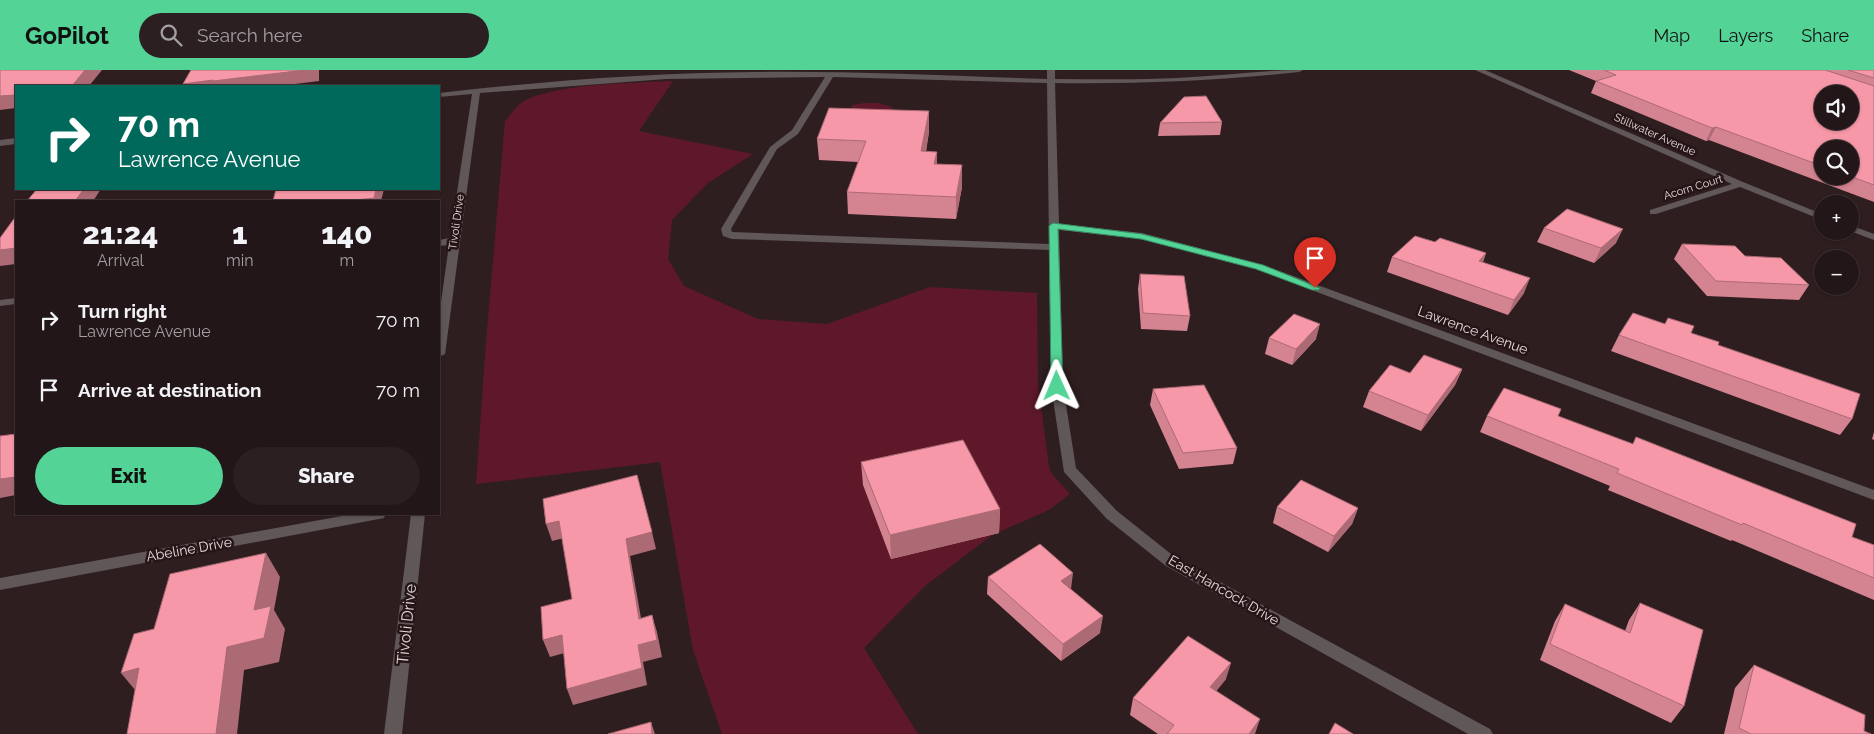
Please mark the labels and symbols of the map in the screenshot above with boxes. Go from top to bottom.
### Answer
street label: Stillwater Avenue [1612,111,1698,158]
street label: Acorn Court [1662,172,1725,203]
street label: Tivoli Drive [446,193,467,251]
pin [1294,237,1336,288]
street label: Lawrence Avenue [1416,303,1530,357]
position arrow [1030,359,1082,411]
street label: Abeline Drive [145,534,233,564]
street label: East Hancock Drive [1166,552,1282,628]
street label: Tivoli Drive [393,583,420,665]

